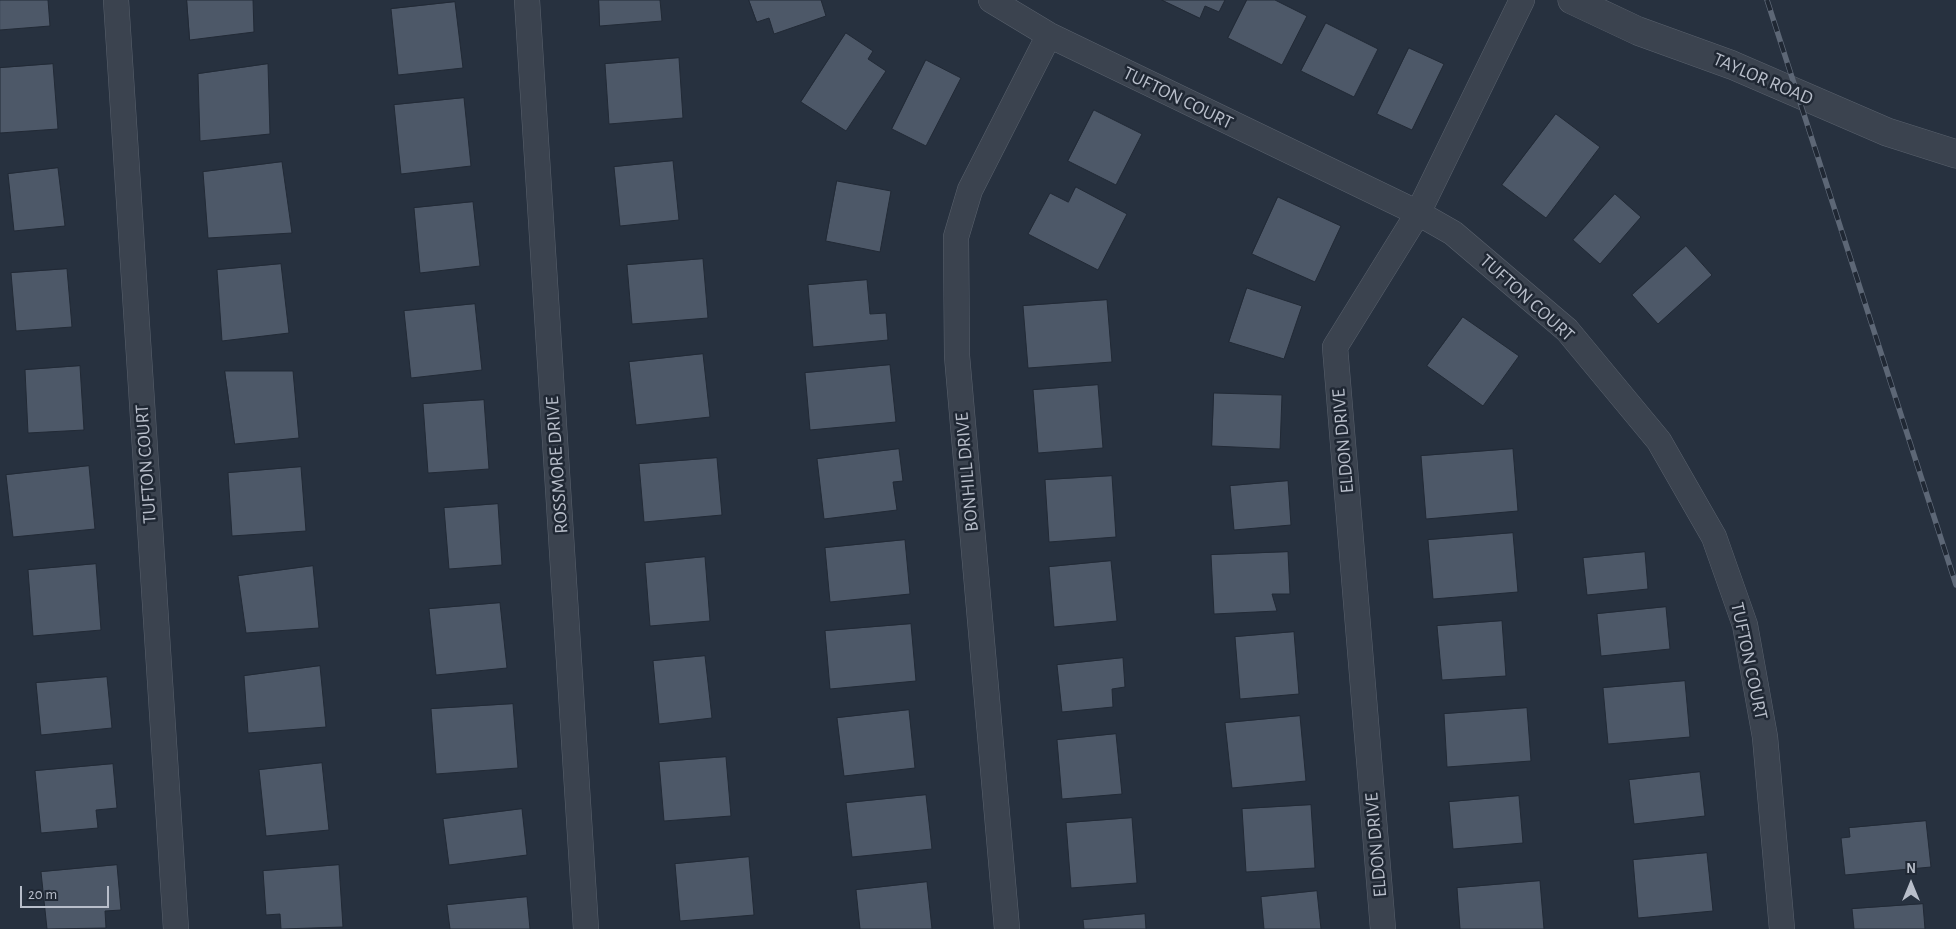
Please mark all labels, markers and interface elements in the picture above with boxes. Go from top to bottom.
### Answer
street label: TAYLOR ROAD [1709,48,1817,110]
street label: TUFTON COURT [1119,62,1237,134]
street label: TUFTON COURT [1475,250,1579,346]
street label: ELDON DRIVE [1327,388,1359,494]
street label: ROSSMORE DRIVE [541,396,573,534]
street label: TUFTON COURT [130,404,162,524]
street label: BONHILL DRIVE [950,411,984,533]
street label: TUFTON COURT [1725,600,1773,722]
street label: ELDON DRIVE [1360,792,1392,898]
north arrow [1886,859,1936,909]
text: N [1906,862,1916,876]
scale bar [22,876,111,908]
text: 20 m [28,887,57,902]

